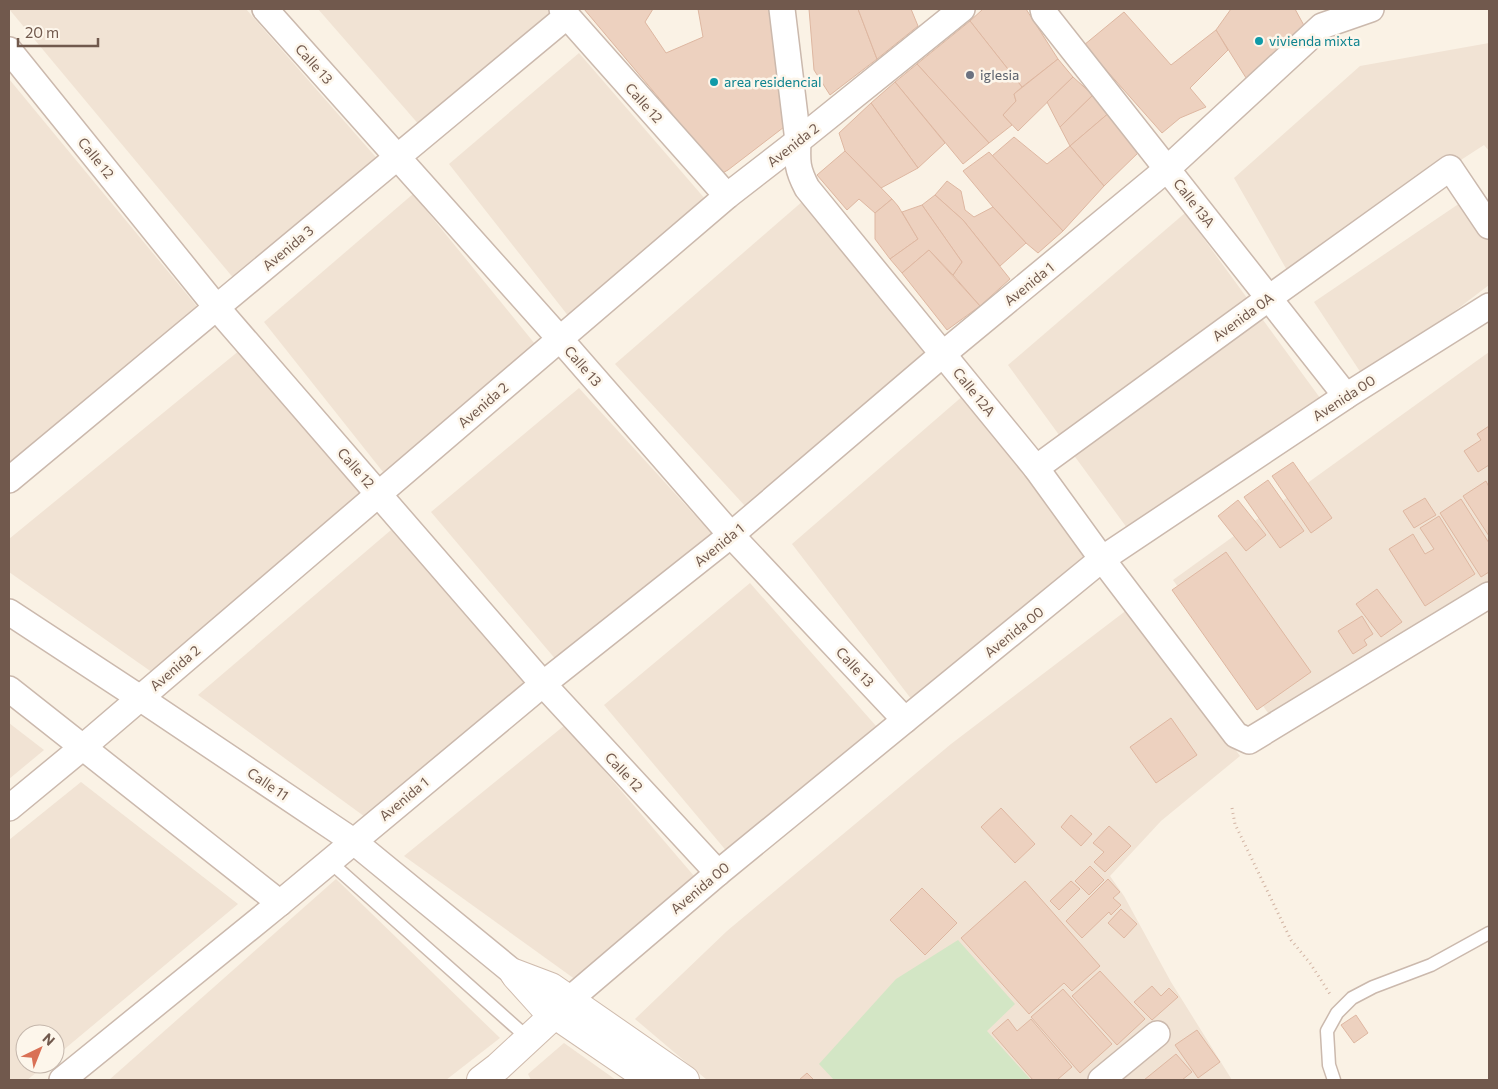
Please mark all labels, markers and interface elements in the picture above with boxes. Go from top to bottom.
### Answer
scale bar [18,15,98,47]
text: 20 m [25,23,59,41]
place label: vivienda mixta [1269,32,1360,49]
marker: vivienda mixta [1253,35,1265,47]
street label: Calle 13 [292,40,337,87]
place label: iglesia [980,66,1019,83]
marker: iglesia [964,69,976,81]
place label: area residencial [724,73,822,90]
marker: area residencial [708,76,720,88]
street label: Calle 12 [622,79,667,126]
street label: Avenida 2 [763,119,822,170]
street label: Calle 12 [75,134,118,182]
street label: Calle 13A [1170,175,1219,231]
street label: Avenida 3 [259,221,317,274]
street label: Avenida 1 [1000,258,1057,309]
street label: Avenida 0A [1209,288,1277,345]
street label: Calle 13 [561,342,606,389]
street label: Calle 12A [950,364,999,420]
street label: Avenida 00 [1309,371,1378,424]
street label: Avenida 2 [454,378,511,431]
street label: Calle 12 [334,444,379,491]
street label: Avenida 1 [690,519,747,570]
street label: Avenida 00 [981,603,1047,661]
street label: Avenida 2 [146,641,203,694]
street label: Calle 13 [833,643,878,690]
street label: Calle 12 [602,748,647,795]
street label: Calle 11 [244,764,292,804]
street label: Avenida 1 [376,773,432,824]
street label: Avenida 00 [667,858,732,917]
north arrow [15,1024,65,1074]
text: N [40,1029,59,1049]

